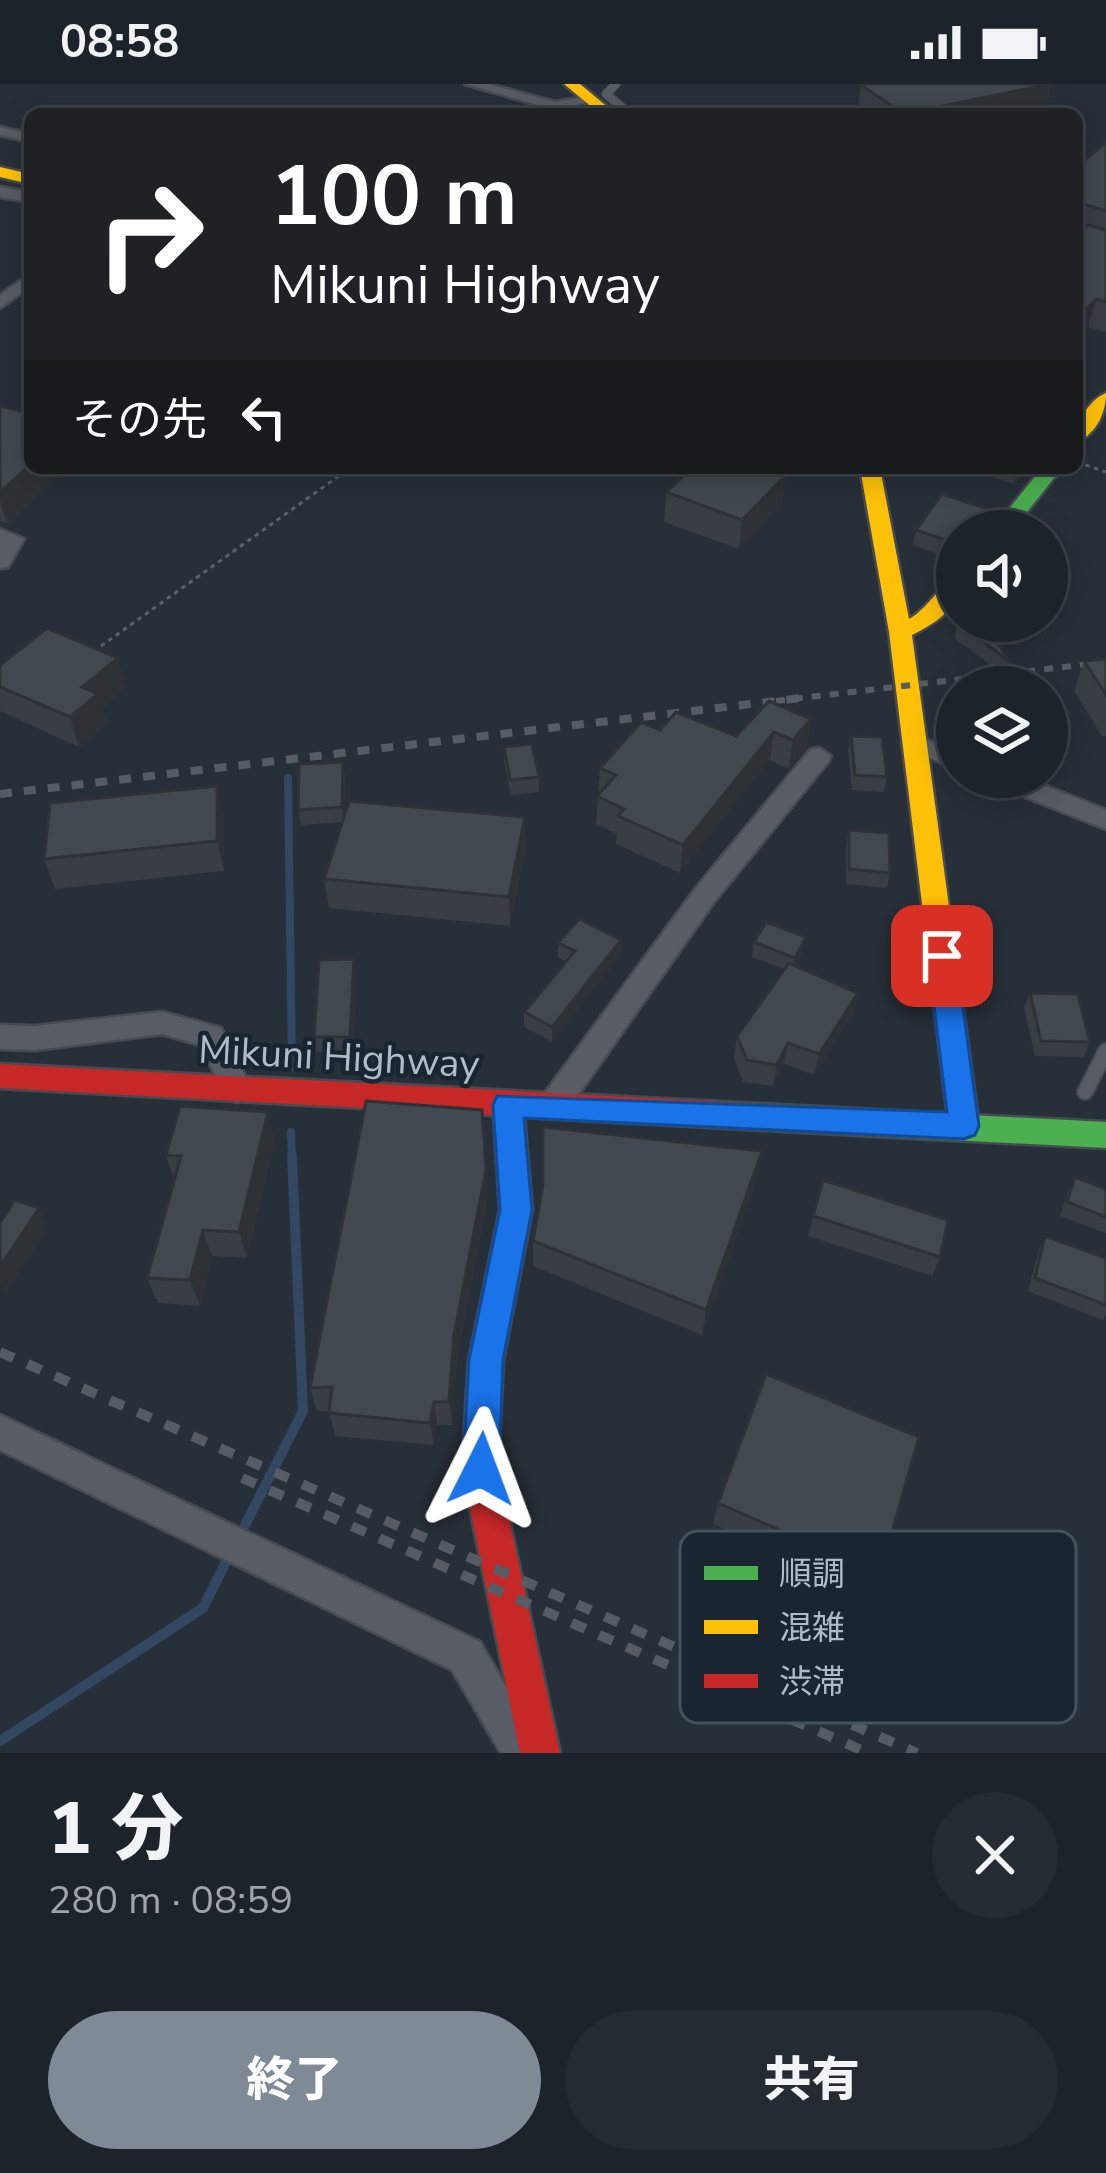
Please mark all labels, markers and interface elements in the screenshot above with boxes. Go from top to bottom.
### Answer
text: 08:58 [60,12,179,73]
text: 100 m [270,139,518,254]
icon: right [72,156,228,312]
text: Mikuni Highway [270,248,660,322]
icon: left [231,384,297,450]
text: その先 [72,390,207,451]
map controls [936,510,1068,798]
button: sound [936,510,1068,642]
button: layers [936,666,1068,798]
pin [891,905,993,1007]
icon: arrive [909,923,975,989]
street label: Mikuni Highway [197,1024,481,1091]
position arrow [418,1406,544,1532]
legend [680,1531,1076,1723]
text: 順調 [779,1552,845,1597]
text: 混雑 [779,1606,845,1651]
text: 渋滞 [779,1660,845,1705]
text: 1 分 [48,1780,183,1878]
button: close [932,1792,1058,1918]
text: 280 m · 08:59 [48,1874,293,1927]
button: 終了 [48,2011,541,2149]
button: 共有 [565,2011,1058,2149]

